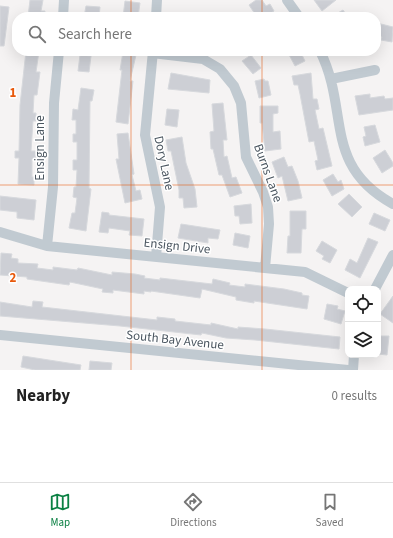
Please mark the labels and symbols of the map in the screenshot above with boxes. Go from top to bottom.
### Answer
text: 1 [10,84,17,102]
street label: Ensign Lane [31,115,49,181]
street label: Dory Lane [149,134,179,192]
street label: Burns Lane [249,141,287,205]
street label: Ensign Drive [143,234,211,258]
text: 2 [10,269,17,287]
street label: South Bay Avenue [125,326,225,354]

